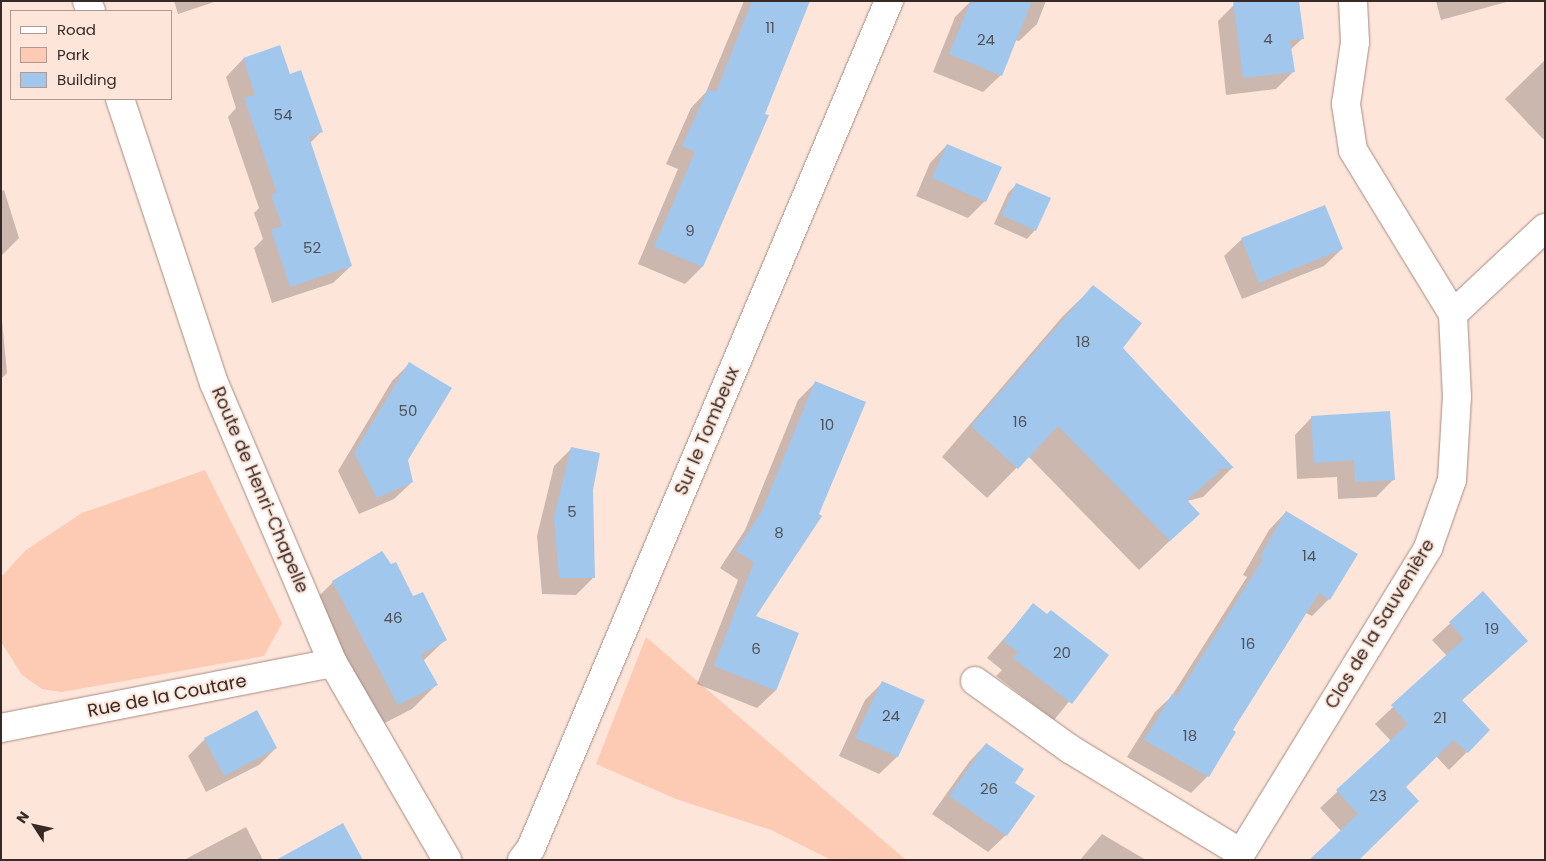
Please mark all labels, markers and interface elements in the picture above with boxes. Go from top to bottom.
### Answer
legend [10,10,172,100]
text: Road [57,19,96,40]
house number: 11 [765,19,775,37]
house number: 4 [1263,30,1273,48]
house number: 24 [977,31,995,49]
text: Park [57,44,89,65]
text: Building [57,69,117,90]
house number: 54 [274,106,292,124]
house number: 9 [685,222,695,240]
house number: 52 [303,239,321,257]
house number: 18 [1076,333,1090,351]
street label: Sur le Tombeux [670,364,744,498]
street label: Route de Henri-Chapelle [207,384,313,596]
house number: 50 [399,402,417,420]
house number: 16 [1013,413,1027,431]
house number: 10 [820,416,834,434]
house number: 5 [567,503,577,521]
house number: 8 [774,524,784,542]
street label: Clos de la Sauvenière [1321,535,1439,713]
house number: 14 [1302,547,1316,565]
house number: 46 [384,609,402,627]
house number: 19 [1485,620,1499,638]
house number: 16 [1241,635,1255,653]
house number: 6 [751,640,761,658]
house number: 20 [1053,644,1071,662]
street label: Rue de la Coutare [86,670,248,722]
house number: 24 [882,707,900,725]
house number: 21 [1433,709,1447,727]
house number: 18 [1183,727,1197,745]
house number: 26 [980,780,998,798]
house number: 23 [1369,787,1387,805]
north arrow [10,801,60,851]
text: N [12,807,34,827]

